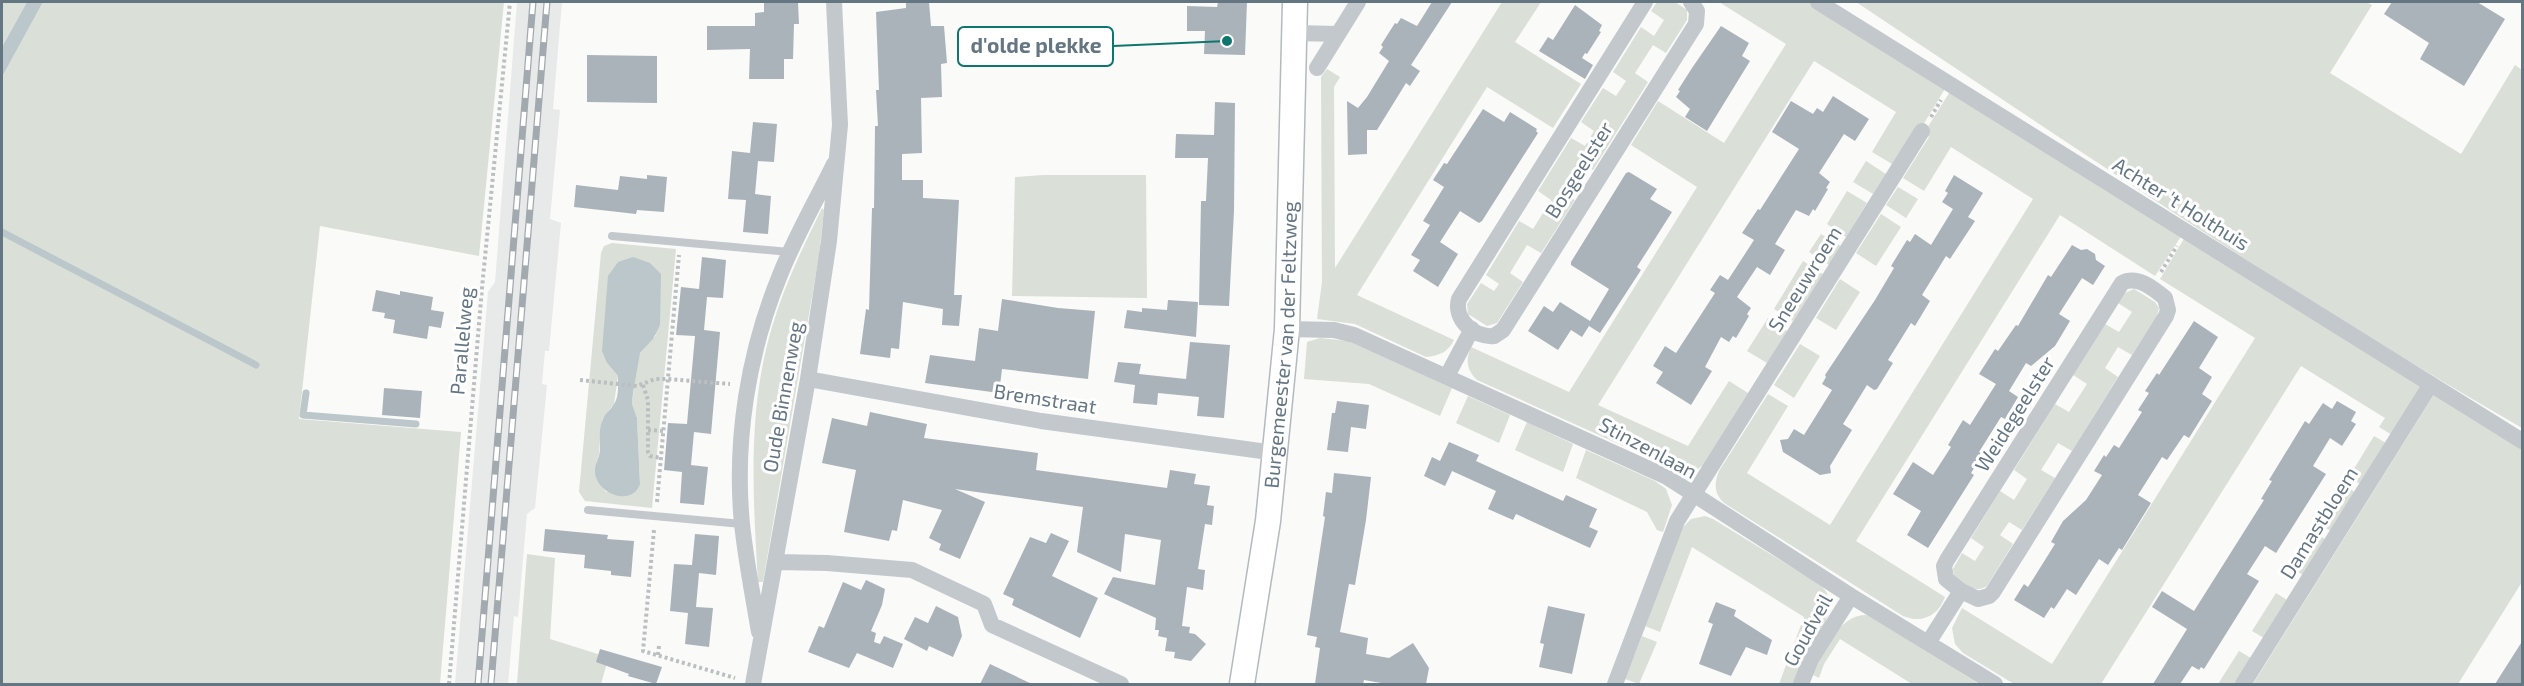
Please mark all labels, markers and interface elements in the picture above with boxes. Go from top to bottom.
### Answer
callout: d'olde plekke [958,27,1113,66]
text: d'olde plekke [970,32,1102,57]
street label: Bosgeelster [1539,117,1617,222]
street label: Achter 't Holthuis [2109,151,2254,255]
street label: Burgemeester van der Feltzweg [1258,201,1301,489]
street label: Sneeuwroem [1762,221,1846,336]
street label: Parallelweg [444,286,478,396]
street label: Oude Binnenweg [757,320,807,474]
street label: Weidegeelster [1969,351,2059,476]
street label: Bremstraat [992,378,1099,418]
street label: Stinzenlaan [1595,411,1702,483]
street label: Damastbloem [2274,462,2362,583]
street label: Goudveil [1778,589,1837,670]

